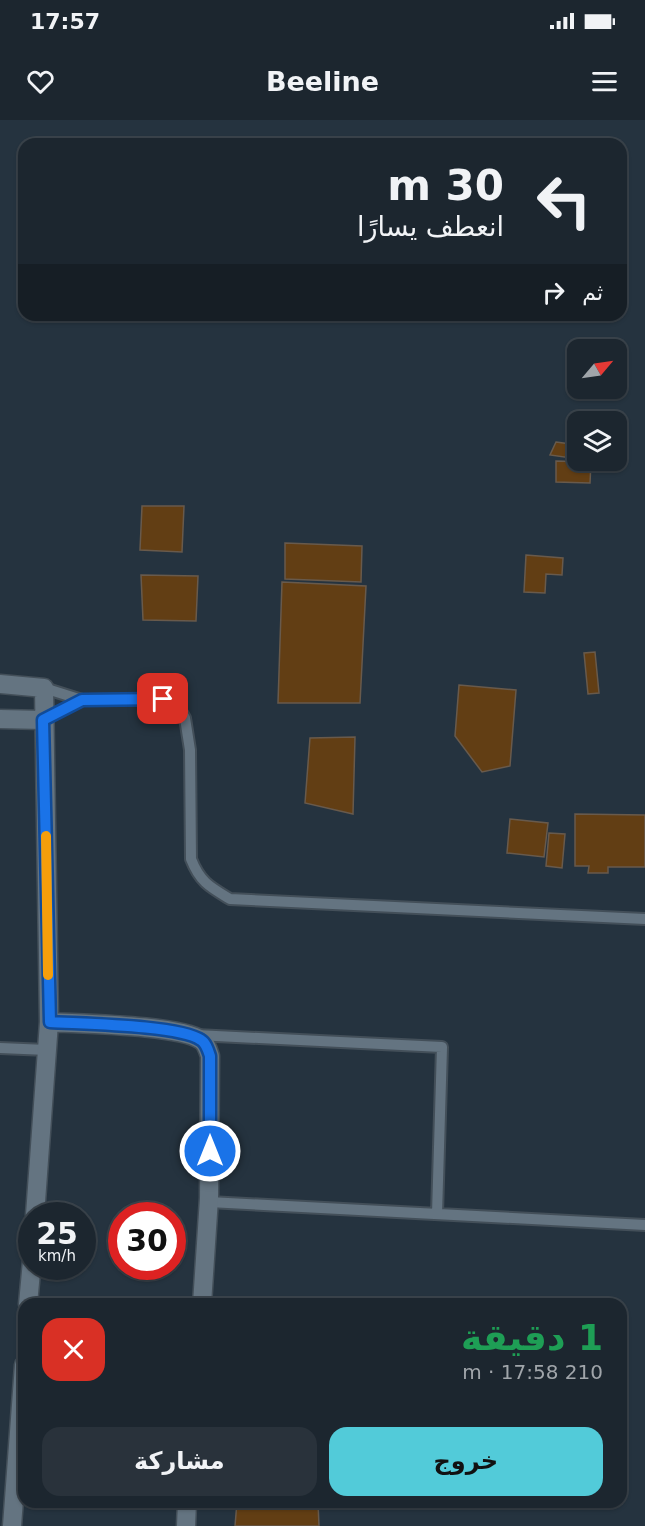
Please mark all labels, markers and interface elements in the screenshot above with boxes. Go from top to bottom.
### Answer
text: 17:57 [30,9,100,34]
icon: heart [24,65,57,98]
icon: menu [588,65,621,98]
text: Beeline [266,66,379,97]
text: 30 m [387,161,504,210]
icon: left [525,162,603,240]
text: انعطف يسارًا [357,211,504,242]
icon: right [537,276,570,309]
text: ثم [582,280,603,305]
north arrow [567,339,627,399]
map controls [567,339,627,471]
button: layers [567,411,627,471]
pin [137,673,188,724]
icon: arrive [146,682,179,715]
position arrow [178,1119,242,1183]
speed limit sign: 30 [108,1202,186,1280]
text: 25 [36,1216,78,1251]
text: km/h [38,1247,76,1265]
text: 1 دقيقة [461,1317,603,1358]
button: close [42,1318,105,1381]
text: 210 m · 17:58 [462,1360,603,1384]
button: مشاركة [42,1427,317,1496]
button: خروج [329,1427,603,1496]

